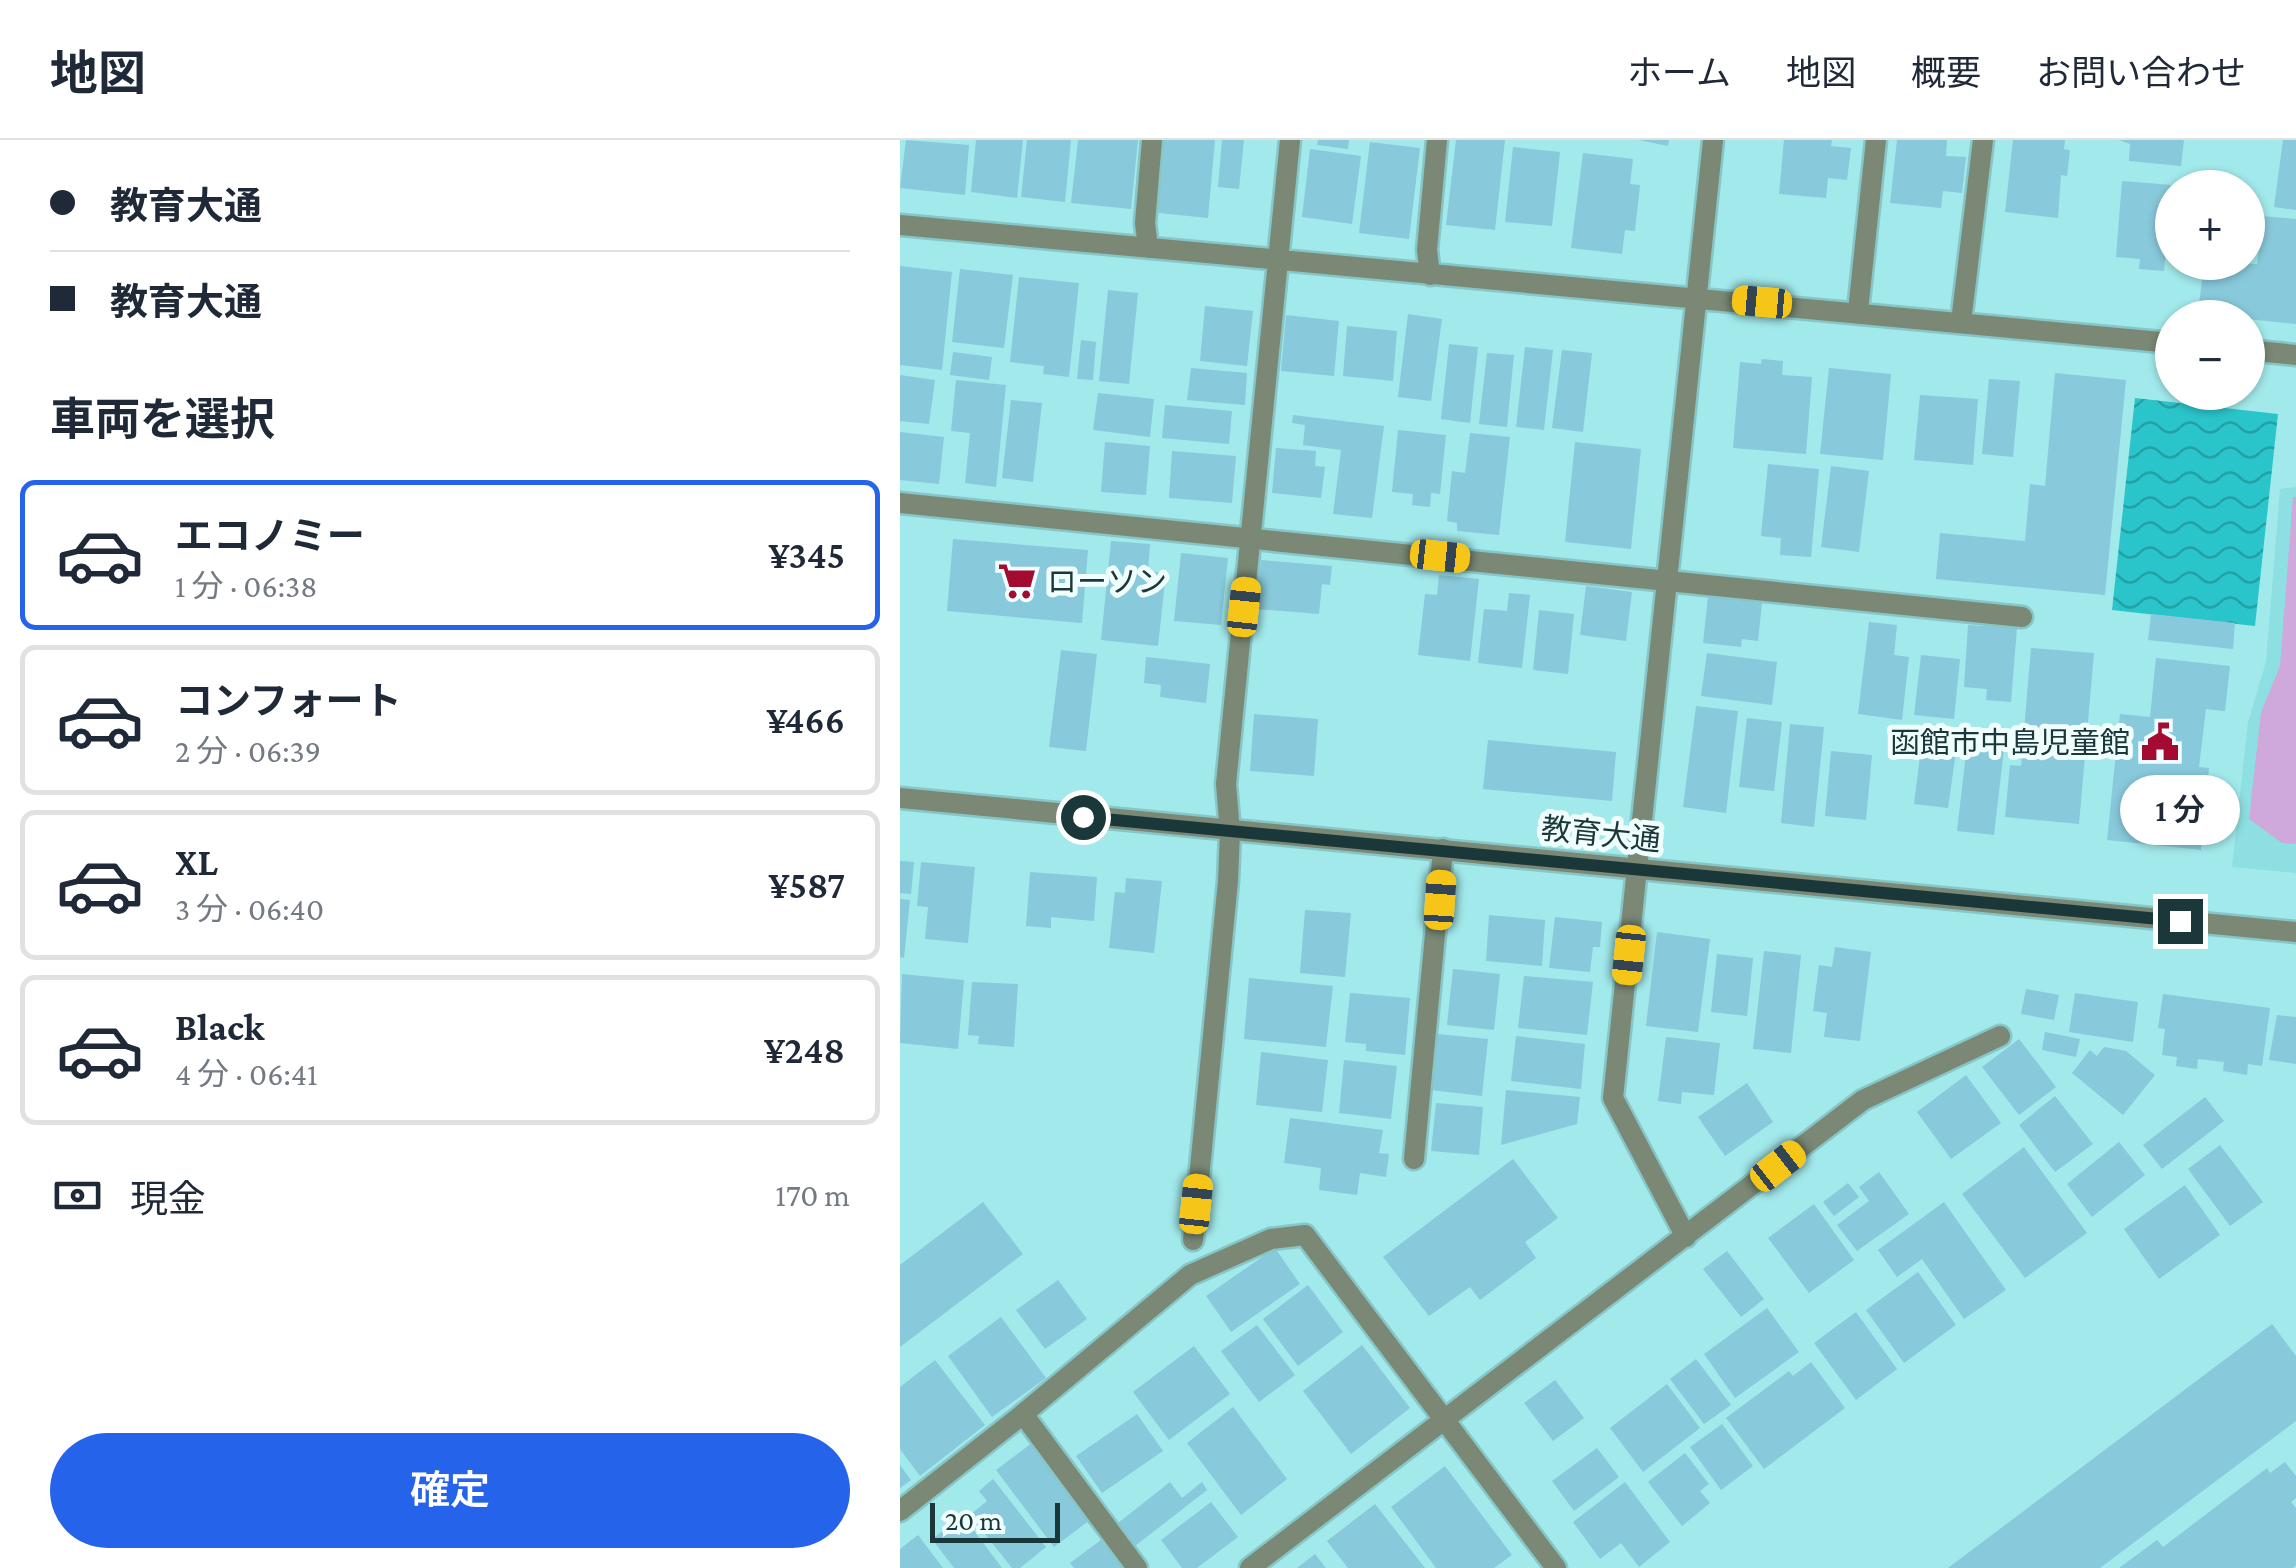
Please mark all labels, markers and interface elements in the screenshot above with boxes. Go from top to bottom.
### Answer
text: 地図 [50,47,146,100]
text: ホーム [1627,54,1731,93]
text: 地図 [1786,54,1856,93]
text: 概要 [1911,54,1981,93]
text: お問い合わせ [2036,54,2246,93]
map controls [2155,170,2265,410]
button: + [2155,170,2265,280]
text: 教育大通 [110,185,262,227]
text: 教育大通 [110,281,262,323]
car [1731,284,1793,320]
button: − [2155,300,2265,410]
text: 車両を選択 [50,395,275,445]
icon: car [55,510,145,600]
text: エコノミー [175,515,365,557]
text: ¥345 [769,534,845,576]
car [1409,538,1471,574]
supermarket icon: ローソン [996,560,1038,602]
place label: ローソン [1047,565,1167,598]
text: 1 分 · 06:38 [175,568,317,604]
car [1226,576,1262,638]
icon: car [55,675,145,765]
text: コンフォート [175,680,402,722]
text: ¥466 [767,699,845,741]
public building icon: 函館市中島児童館 [2139,721,2181,763]
place label: 函館市中島児童館 [1890,726,2130,759]
text: 2 分 · 06:39 [175,733,321,769]
callout: 1 分 [2120,776,2240,846]
text: 1 分 [2155,792,2205,828]
route start [1061,795,1106,840]
street label: 教育大通 [1540,811,1662,857]
icon: car [55,840,145,930]
text: XL [175,841,218,883]
text: ¥587 [769,864,845,906]
car [1423,869,1457,931]
text: 3 分 · 06:40 [175,891,324,927]
route end [2158,899,2203,944]
car [1611,924,1647,986]
icon: car [55,1005,145,1095]
text: Black [175,1006,264,1048]
text: ¥248 [764,1029,845,1071]
text: 4 分 · 06:41 [175,1056,318,1092]
car [1745,1136,1811,1196]
icon: cash [50,1168,105,1223]
car [1178,1173,1214,1235]
text: 170 m [775,1177,850,1213]
text: 現金 [130,1178,206,1220]
button: 確定 [50,1433,850,1548]
scale bar [930,1498,1060,1542]
text: 20 m [945,1505,1002,1536]

